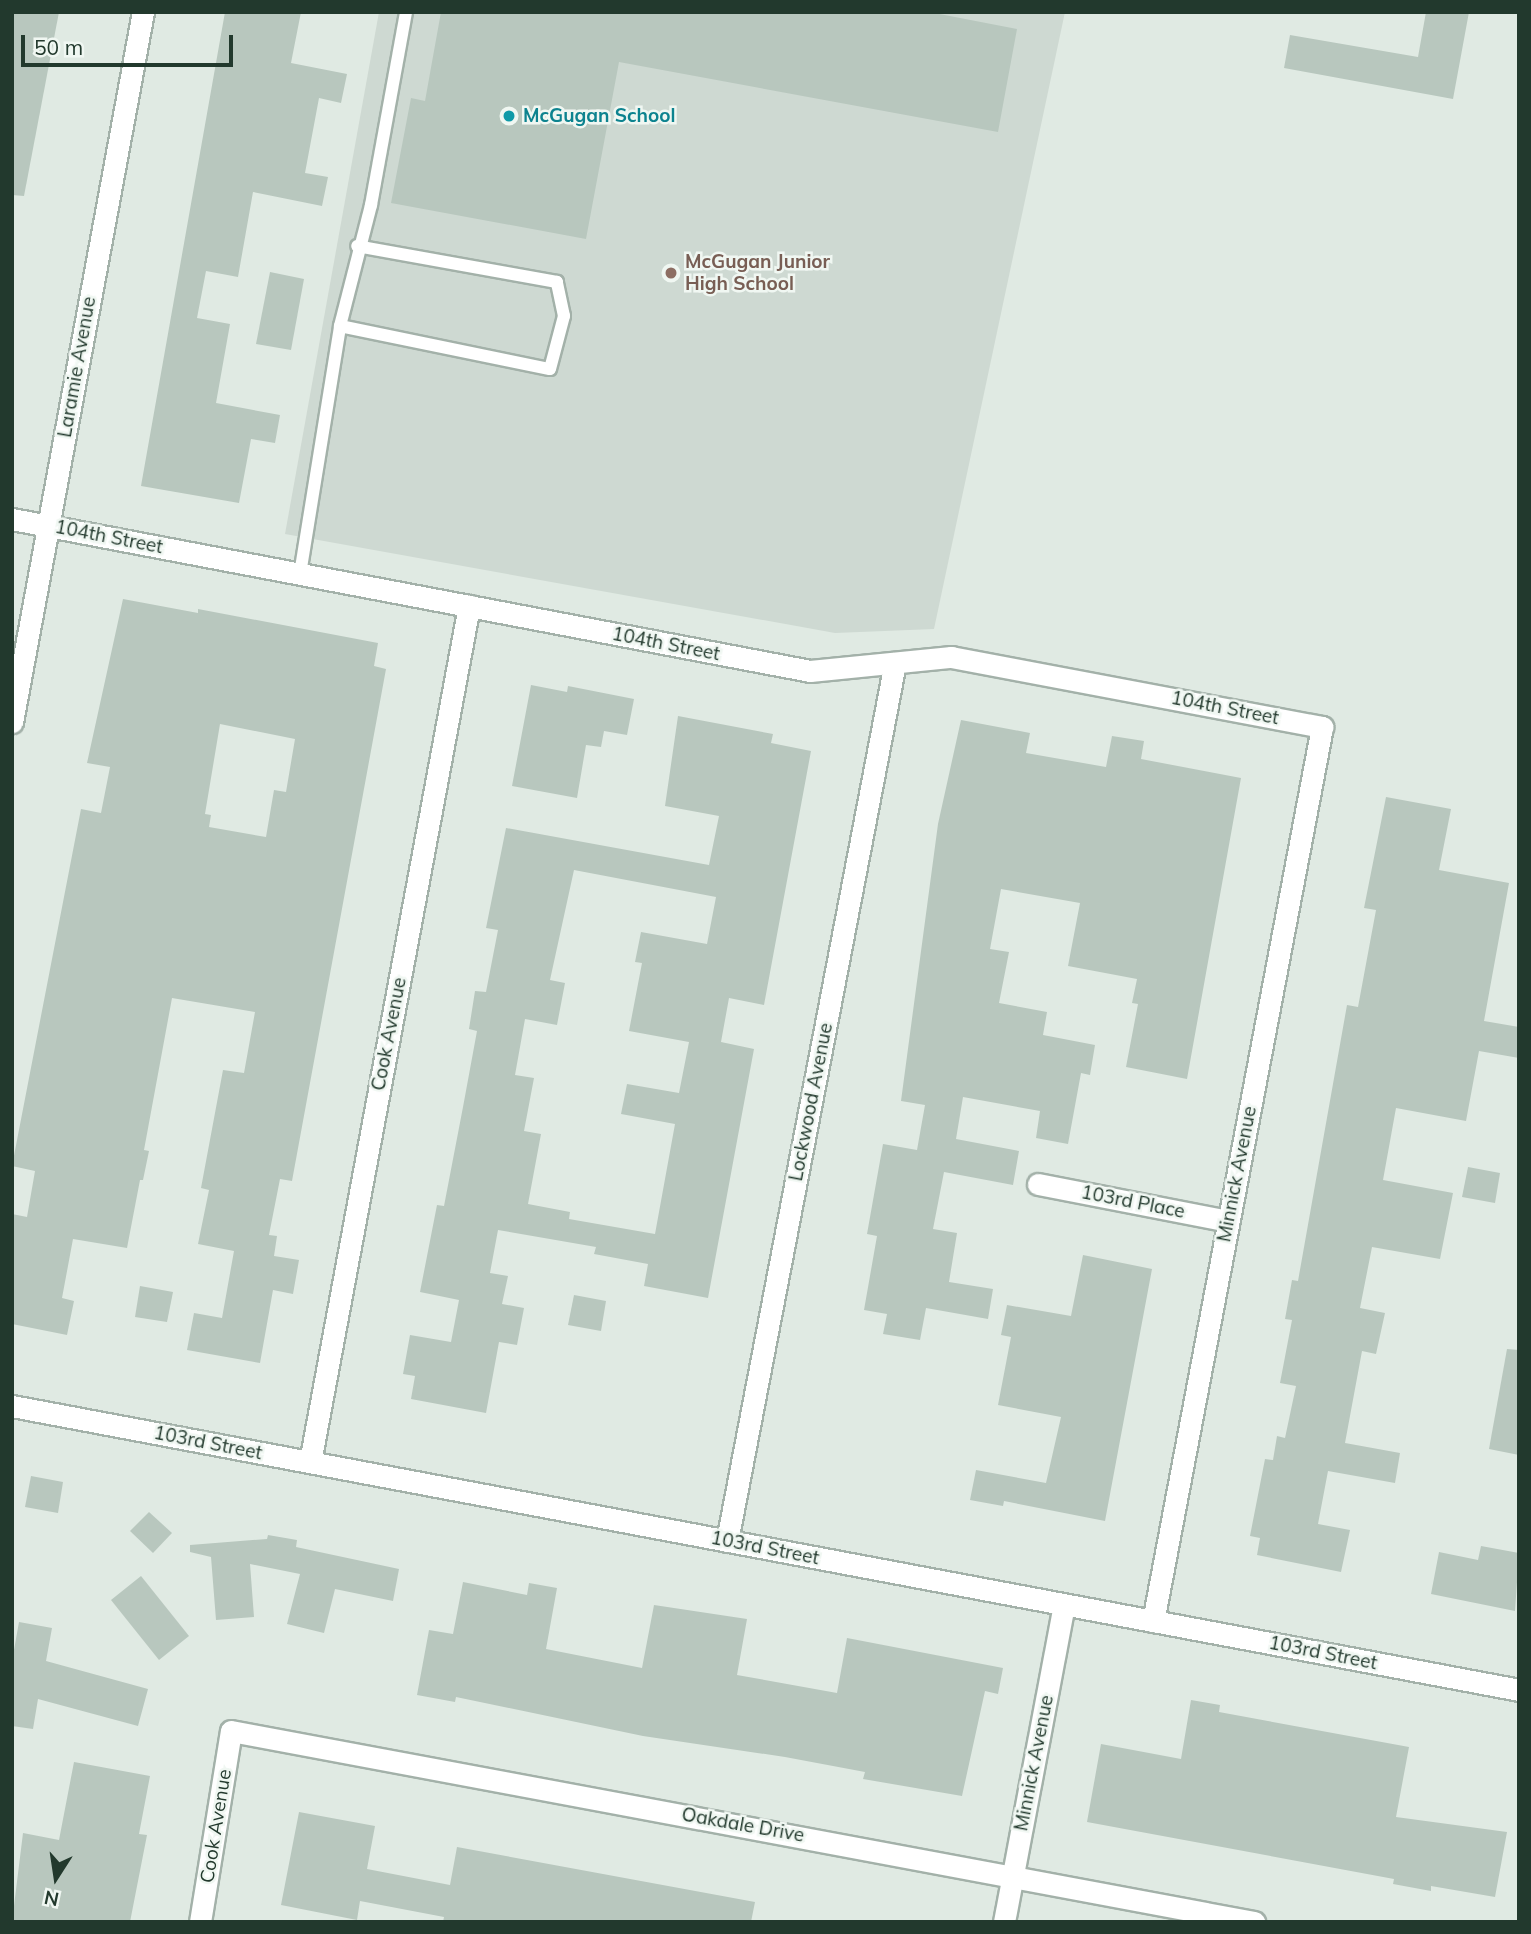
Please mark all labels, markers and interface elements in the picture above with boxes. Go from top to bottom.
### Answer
scale bar [24,21,236,65]
text: 50 m [34,34,83,60]
place label: McGugan School [523,105,675,127]
marker: McGugan School [501,108,517,124]
place label: McGugan Junior High School [685,251,830,295]
marker: McGugan Junior High School [663,265,679,281]
street label: Laramie Avenue [53,295,101,439]
street label: 104th Street [53,515,165,559]
street label: 104th Street [610,622,722,666]
street label: 104th Street [1169,686,1281,730]
street label: Cook Avenue [367,975,411,1093]
street label: Lockwood Avenue [784,1021,838,1183]
street label: Minnick Avenue [1213,1104,1261,1244]
street label: 103rd Place [1079,1181,1187,1223]
street label: 103rd Street [152,1421,264,1465]
street label: 103rd Street [709,1526,821,1570]
street label: 103rd Street [1267,1631,1379,1675]
street label: Minnick Avenue [1010,1693,1058,1833]
street label: Cook Avenue [196,1767,236,1885]
street label: Oakdale Drive [680,1803,806,1847]
north arrow [21,1843,91,1913]
text: N [42,1885,61,1912]

